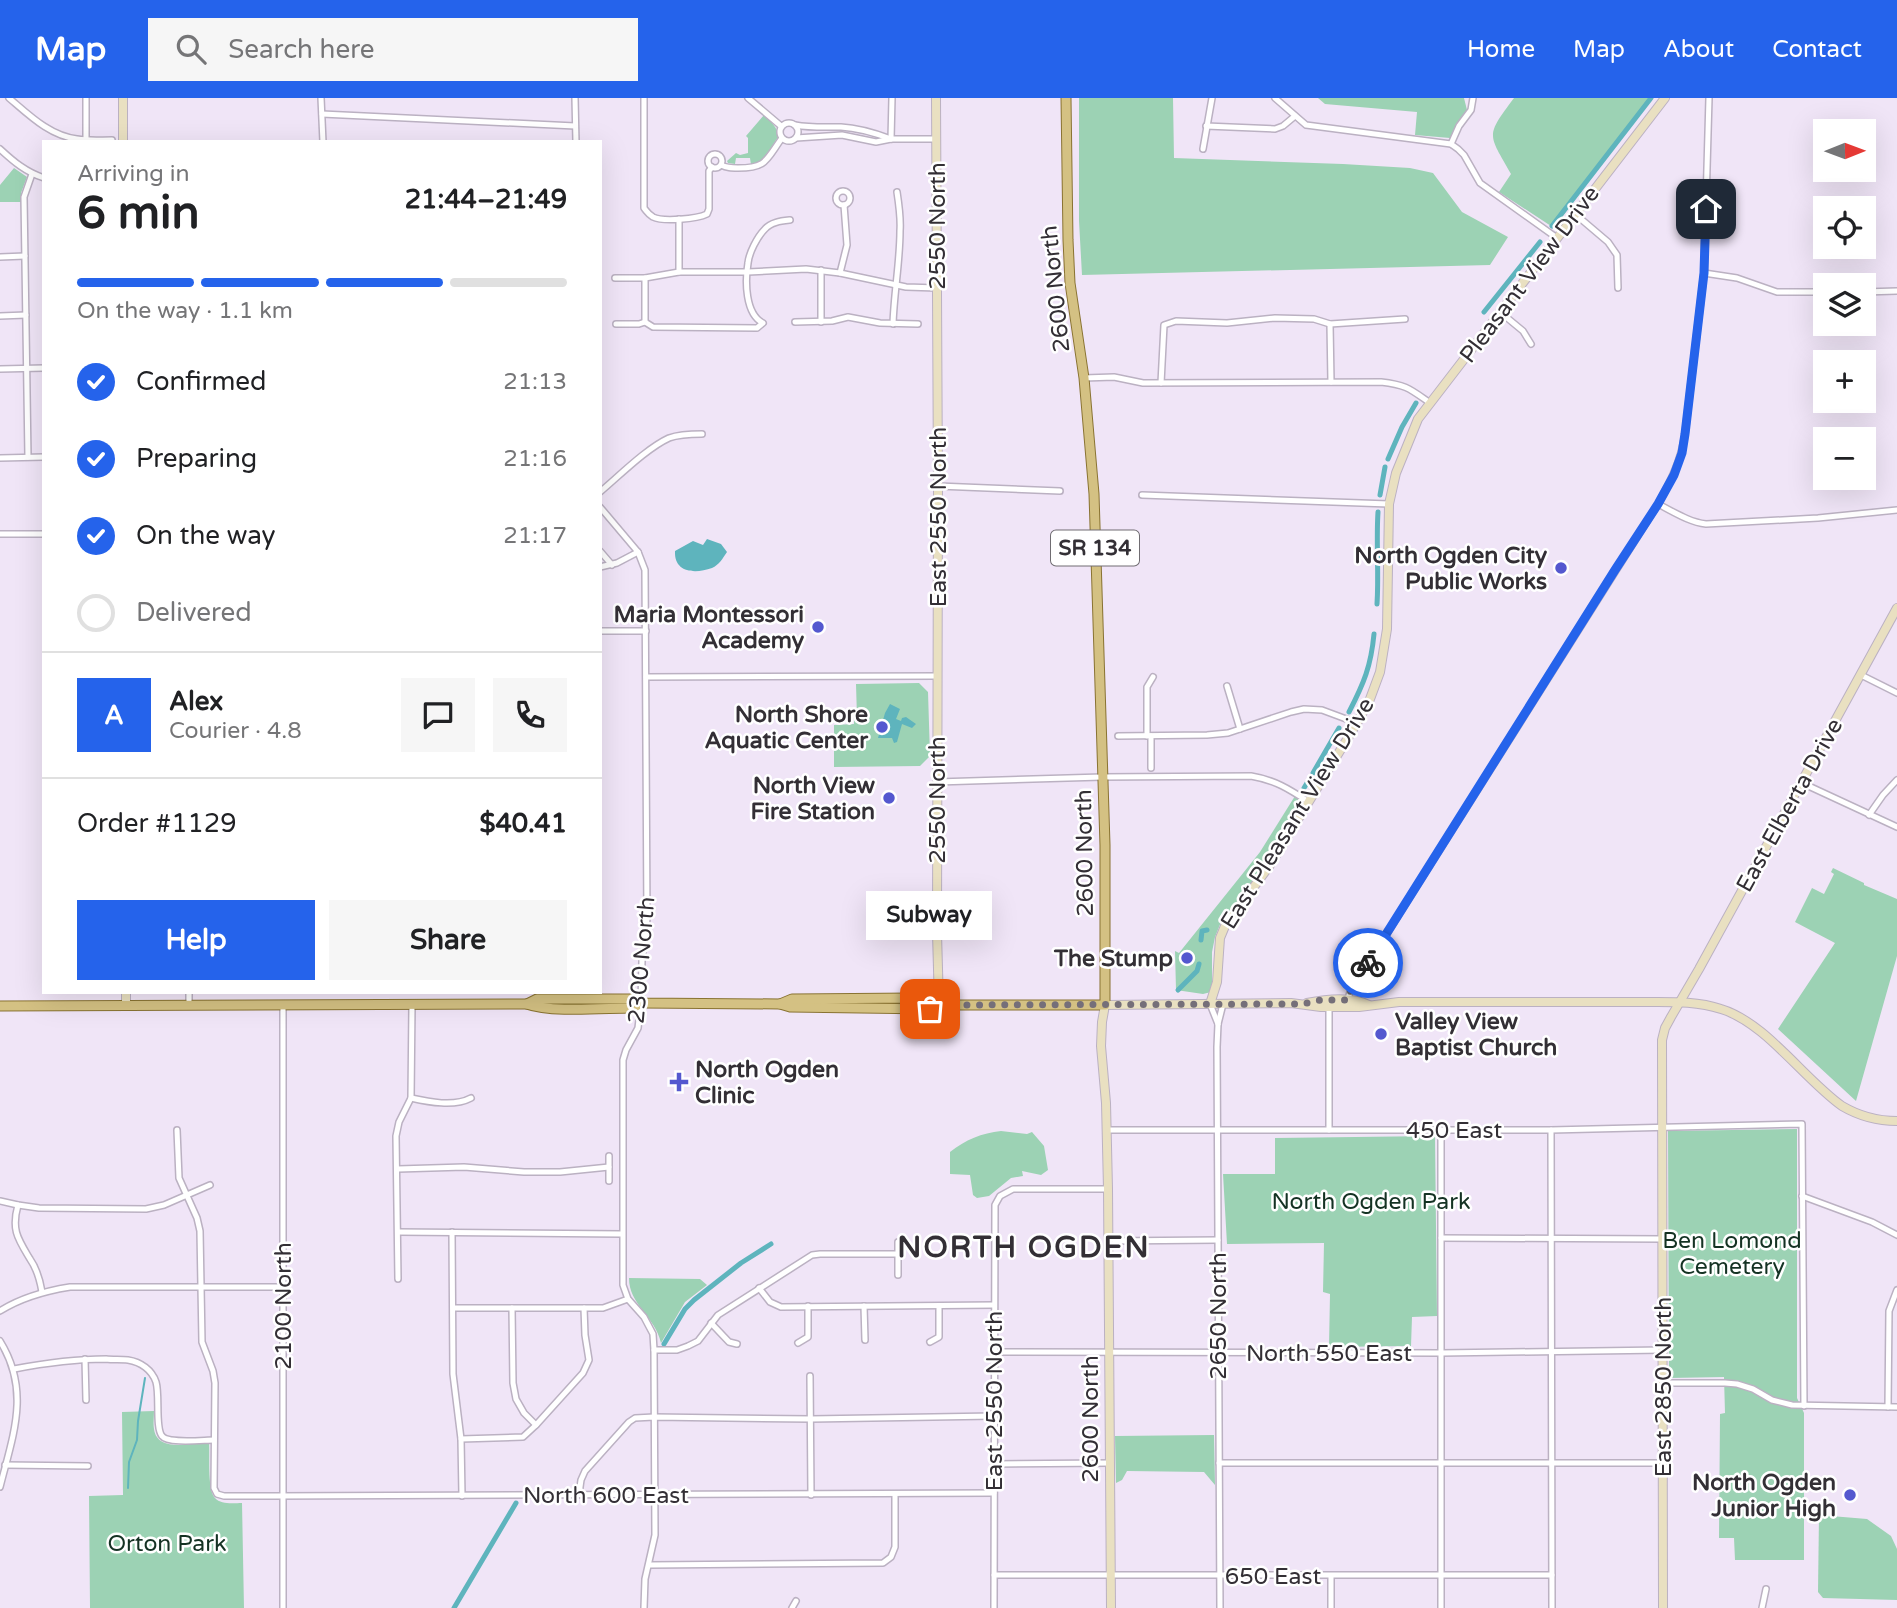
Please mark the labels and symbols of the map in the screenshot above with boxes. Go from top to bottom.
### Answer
north arrow [1813,119,1876,182]
street label: 2550 North [924,162,952,290]
pin [1676,179,1736,239]
street label: Pleasant View Drive [1454,180,1606,369]
street label: 2600 North [1035,224,1077,354]
street label: East 2550 North [925,427,953,607]
road number: SR 134 [1051,531,1139,566]
place label: North Ogden City Public Works [1354,542,1548,596]
marker: North Ogden City Public Works [1553,560,1569,576]
place label: Maria Montessori Academy [614,601,805,655]
marker: Maria Montessori Academy [810,619,826,635]
street label: East Pleasant View Drive [1215,693,1381,935]
place label: North Shore Aquatic Center [704,701,869,755]
street label: East Elberta Drive [1731,714,1849,897]
marker: North Shore Aquatic Center [874,719,890,735]
street label: 2550 North [924,736,952,864]
place label: North View Fire Station [750,772,875,826]
street label: 2600 North [1070,789,1100,917]
marker: North View Fire Station [881,790,897,806]
callout: Subway [867,890,993,939]
street label: 2300 North [622,895,661,1025]
courier [1333,928,1403,998]
place label: The Stump [1053,945,1173,973]
marker: The Stump [1179,950,1195,966]
pin [900,979,960,1039]
place label: Valley View Baptist Church [1395,1008,1557,1062]
marker: Valley View Baptist Church [1373,1026,1389,1042]
place label: North Ogden Clinic [695,1056,839,1110]
marker: North Ogden Clinic [669,1072,689,1092]
street label: 450 East [1406,1117,1502,1145]
park label: North Ogden Park [1271,1188,1471,1216]
park label: Ben Lomond Cemetery [1662,1227,1802,1281]
district label: NORTH OGDEN [897,1229,1151,1266]
street label: 2100 North [270,1242,298,1370]
street label: 2650 North [1205,1252,1233,1380]
street label: East 2850 North [1650,1297,1678,1477]
street label: East 2550 North [981,1311,1009,1491]
street label: North 550 East [1246,1340,1412,1368]
street label: 2600 North [1077,1355,1105,1483]
place label: North Ogden Junior High [1692,1469,1836,1523]
street label: North 600 East [523,1482,689,1510]
marker: North Ogden Junior High [1842,1487,1858,1503]
park label: Orton Park [107,1530,227,1558]
street label: 650 East [1225,1563,1321,1591]

